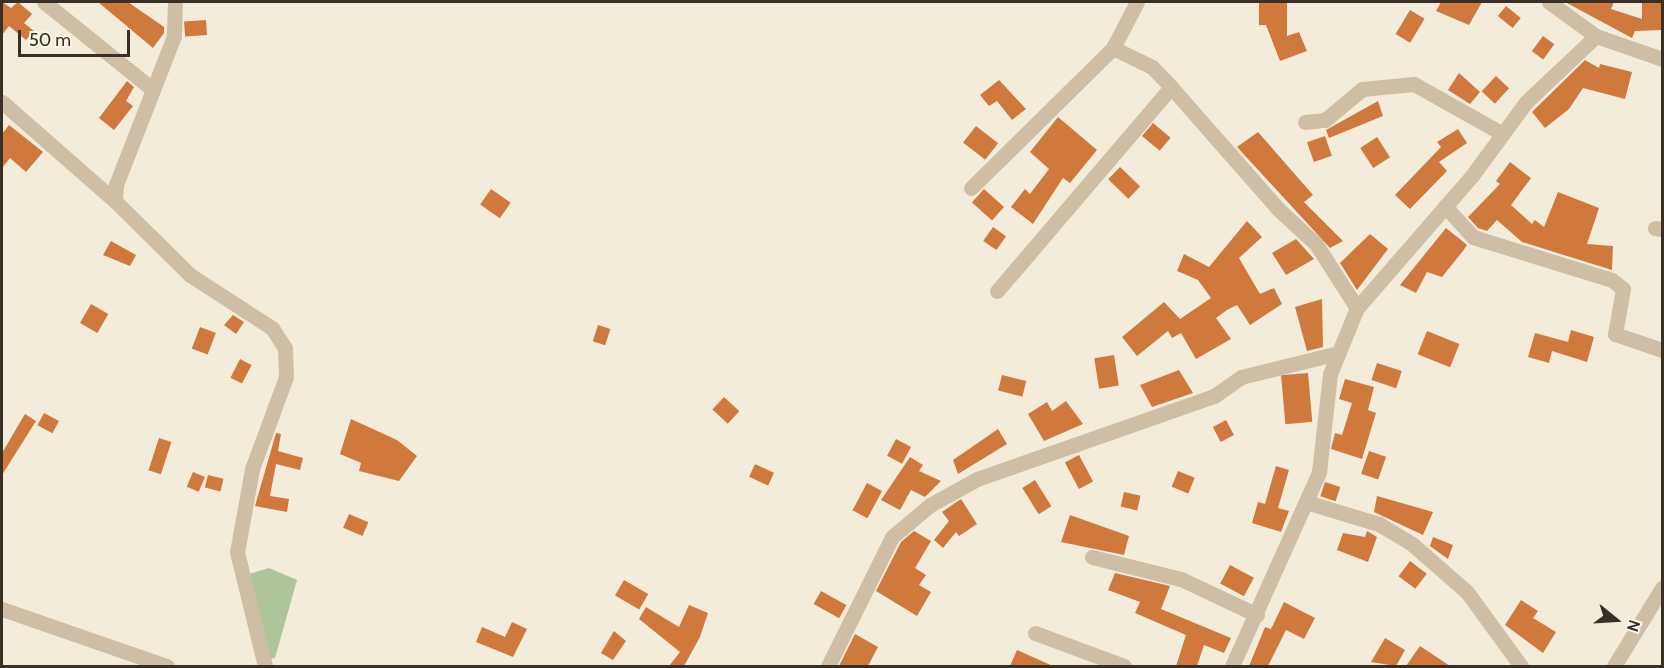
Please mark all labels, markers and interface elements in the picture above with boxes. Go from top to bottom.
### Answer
scale bar [21,18,134,56]
text: 50 m [29,29,71,51]
north arrow [1586,590,1646,650]
text: N [1623,617,1644,634]

